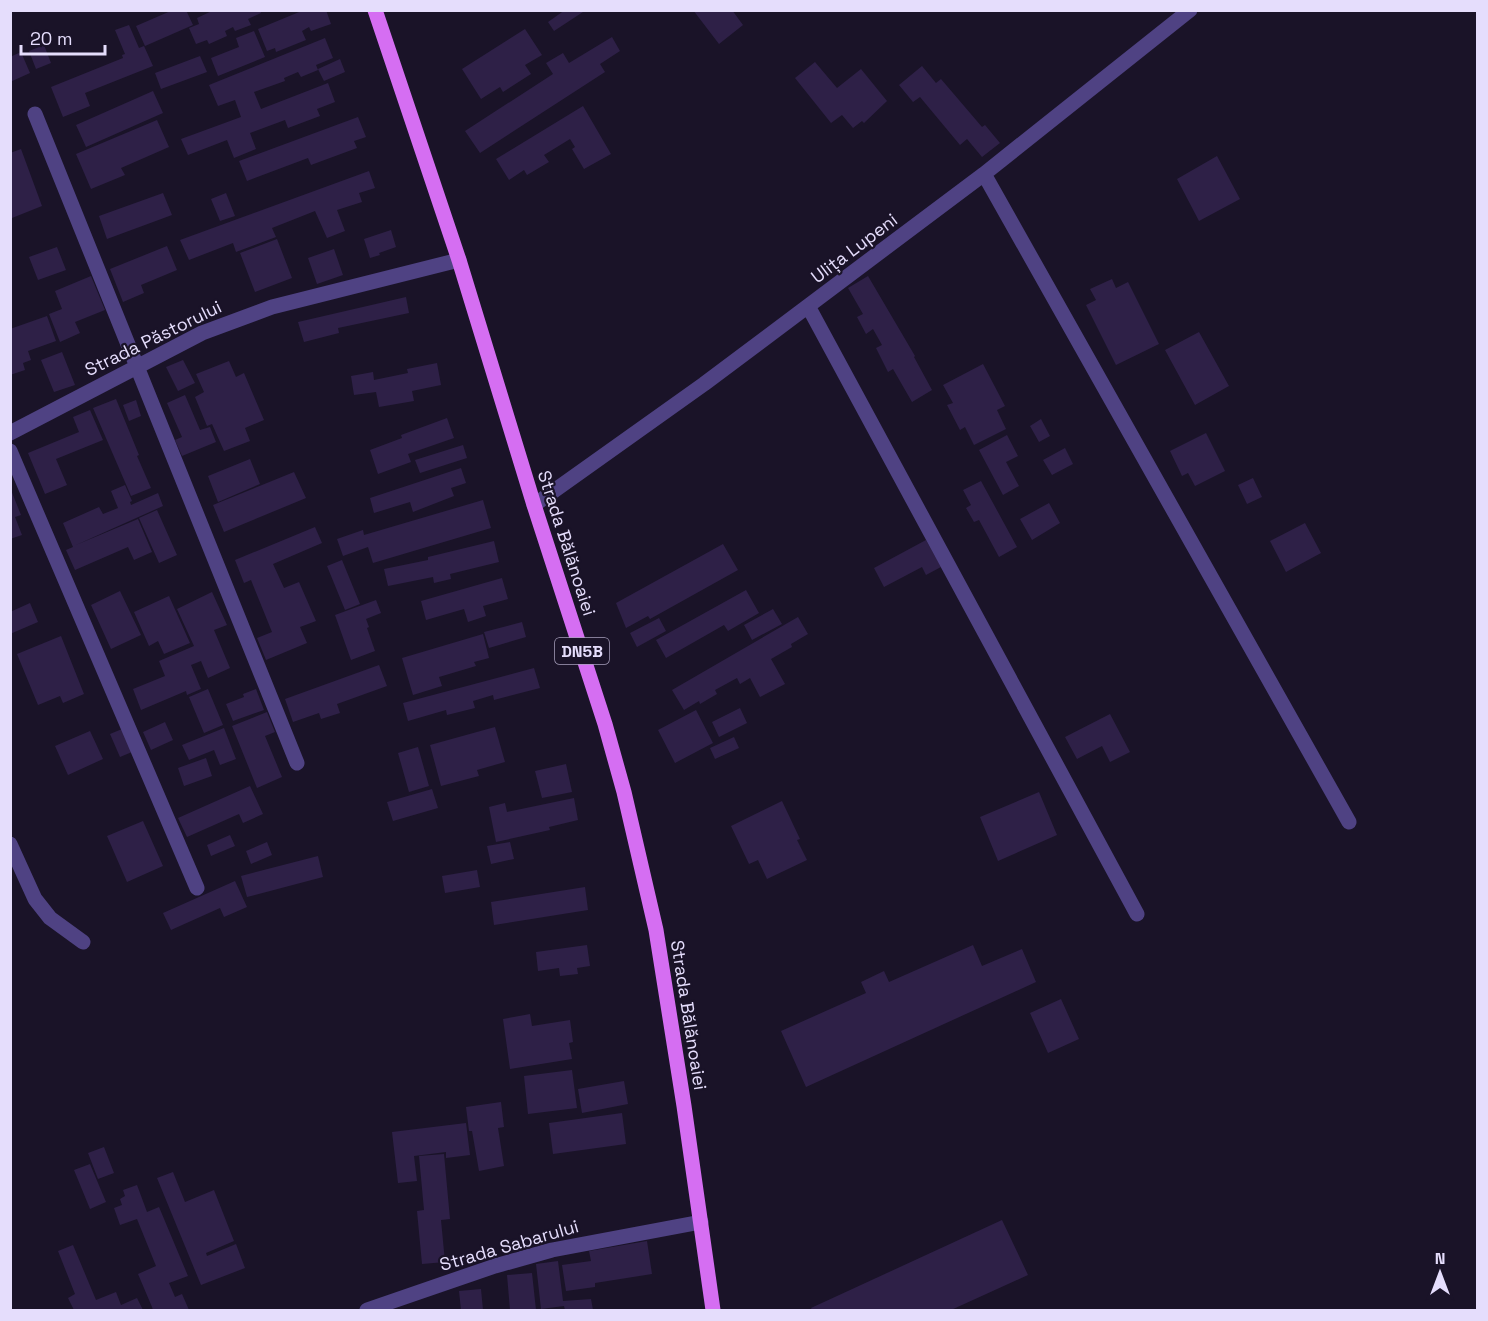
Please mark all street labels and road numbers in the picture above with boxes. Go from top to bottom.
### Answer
street label: Ulița Lupeni [806,208,902,288]
street label: Strada Păstorului [81,295,225,381]
street label: Strada Bălănoaiei [533,467,601,619]
road number: DN5B [555,638,609,664]
street label: Strada Bălănoaiei [666,938,712,1092]
street label: Strada Sabarului [437,1214,581,1276]

